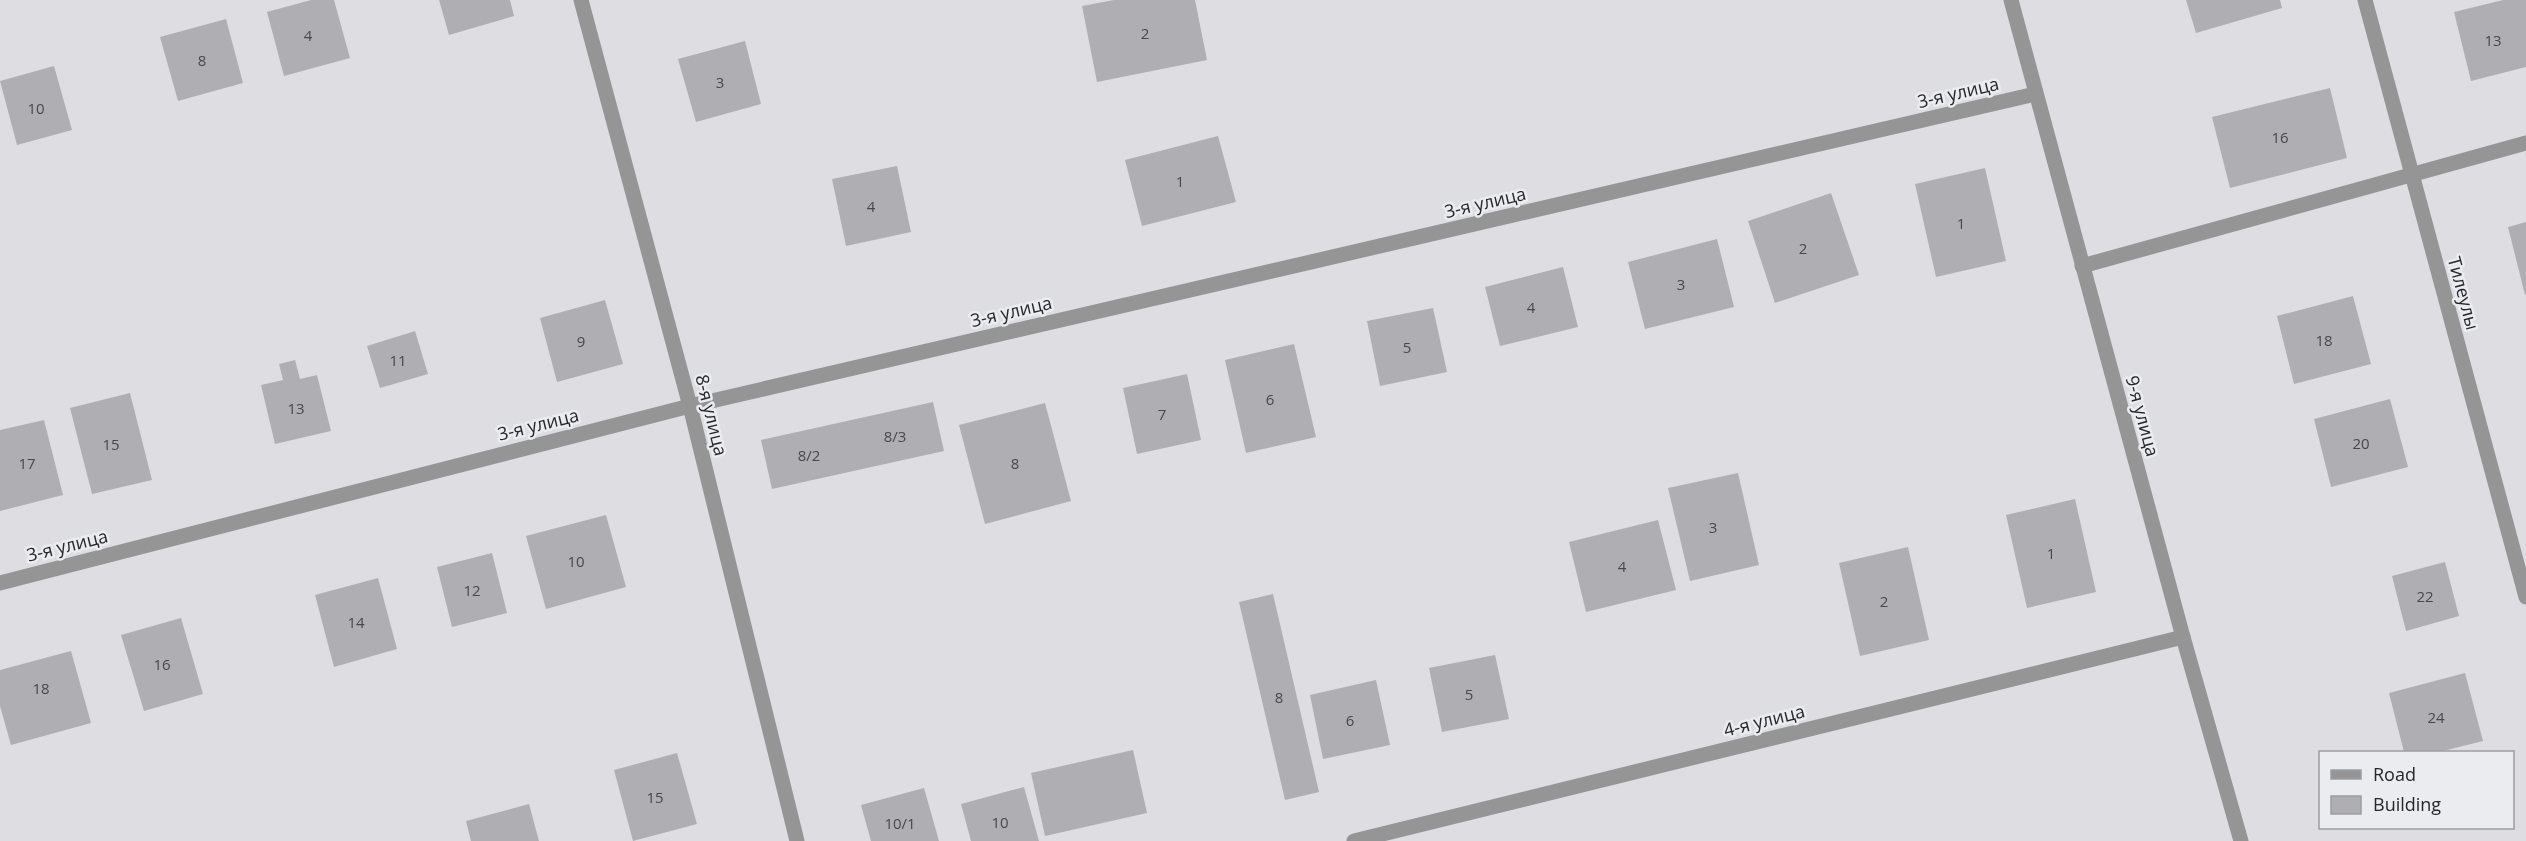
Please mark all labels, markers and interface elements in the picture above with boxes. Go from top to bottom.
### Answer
house number: 2 [1141,23,1149,43]
house number: 4 [304,25,313,45]
house number: 13 [2484,30,2502,50]
house number: 8 [198,50,206,70]
street label: 3-я улица [1915,71,2001,113]
house number: 3 [716,72,724,92]
house number: 10 [27,98,45,118]
house number: 16 [2271,127,2289,147]
house number: 1 [1176,171,1184,191]
street label: 3-я улица [1442,181,1528,223]
house number: 4 [867,196,876,216]
house number: 1 [1957,213,1965,233]
house number: 2 [1799,238,1807,258]
street label: Тилеулы [2443,254,2485,332]
house number: 3 [1677,274,1685,294]
street label: 3-я улица [968,290,1054,332]
house number: 4 [1527,297,1536,317]
house number: 18 [2315,330,2333,350]
house number: 9 [577,331,585,351]
house number: 5 [1403,337,1411,357]
house number: 11 [389,350,407,370]
street label: 8-я улица [690,372,734,458]
street label: 9-я улица [2121,373,2165,459]
house number: 6 [1266,389,1274,409]
house number: 13 [287,398,305,418]
street label: 3-я улица [495,402,581,446]
house number: 7 [1158,404,1166,424]
house number: 8/3 [884,426,906,446]
house number: 20 [2352,433,2370,453]
house number: 15 [102,434,120,454]
house number: 8/2 [798,445,820,465]
house number: 17 [18,453,36,473]
house number: 8 [1011,453,1019,473]
house number: 3 [1709,517,1717,537]
street label: 3-я улица [24,523,110,567]
house number: 1 [2047,543,2055,563]
house number: 10 [567,551,585,571]
house number: 4 [1618,556,1627,576]
house number: 12 [463,580,481,600]
house number: 22 [2416,586,2434,606]
house number: 2 [1880,591,1888,611]
house number: 14 [347,612,365,632]
house number: 16 [153,654,171,674]
house number: 18 [32,678,50,698]
house number: 5 [1465,684,1473,704]
house number: 8 [1275,687,1283,707]
street label: 4-я улица [1721,698,1807,742]
house number: 24 [2427,707,2445,727]
house number: 6 [1346,710,1354,730]
legend [2319,751,2514,829]
text: Road [2373,762,2416,786]
house number: 15 [646,787,664,807]
text: Building [2373,792,2441,816]
house number: 10 [991,812,1009,832]
house number: 10/1 [884,813,916,833]

